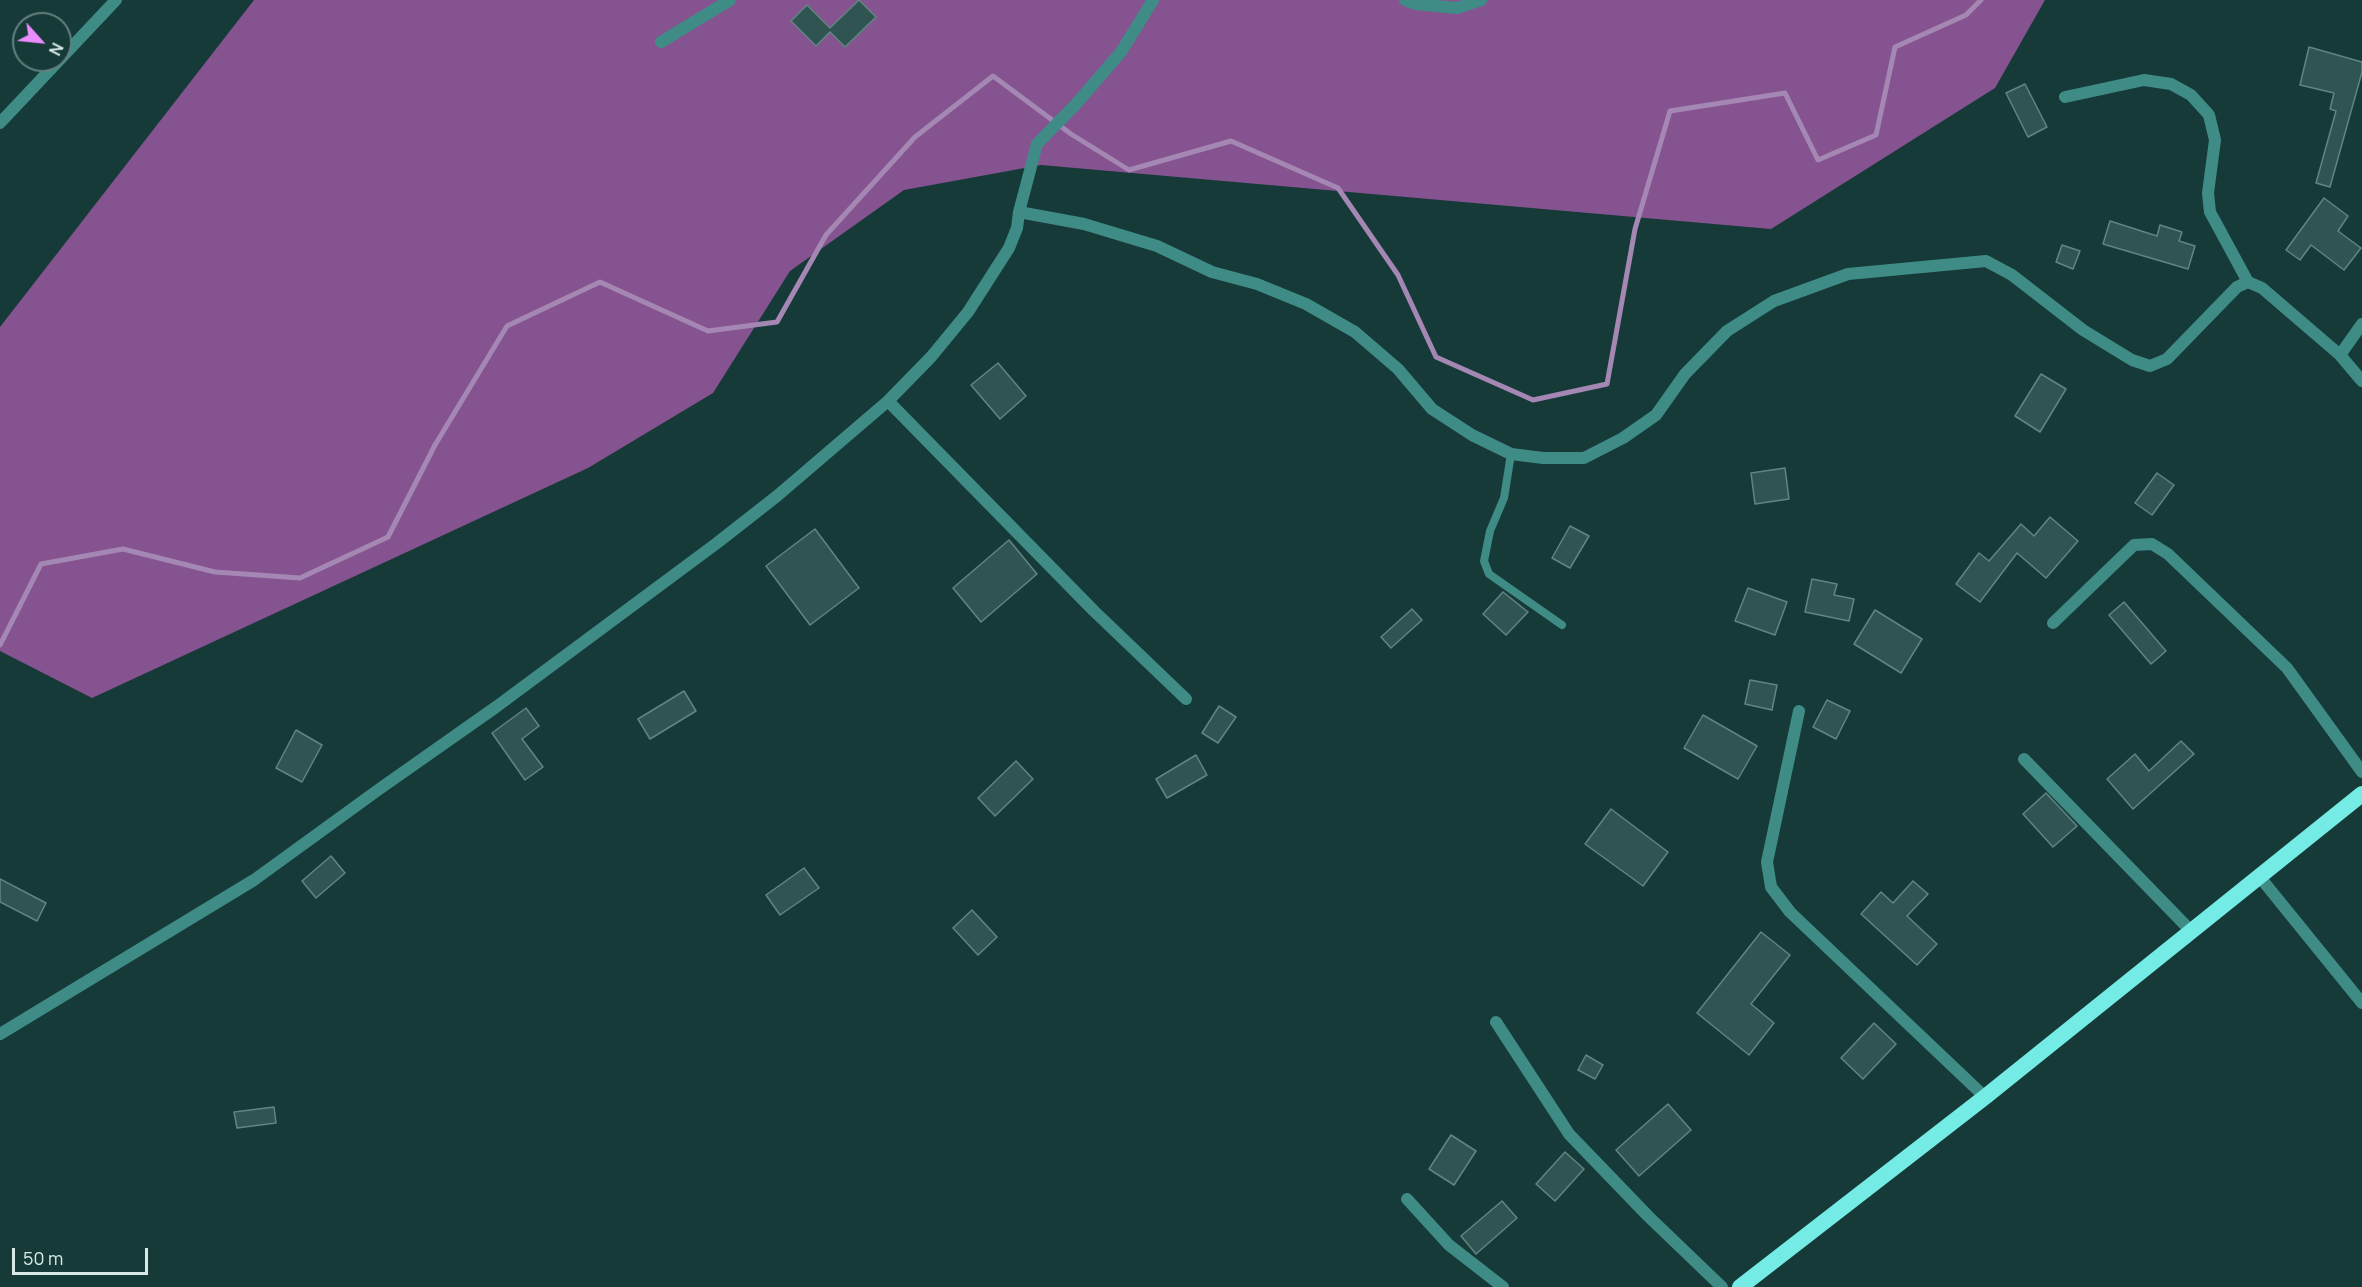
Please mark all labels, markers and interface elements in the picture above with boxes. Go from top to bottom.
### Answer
north arrow [12,12,72,72]
text: N [44,39,69,59]
scale bar [15,1236,152,1274]
text: 50 m [23,1246,63,1270]

